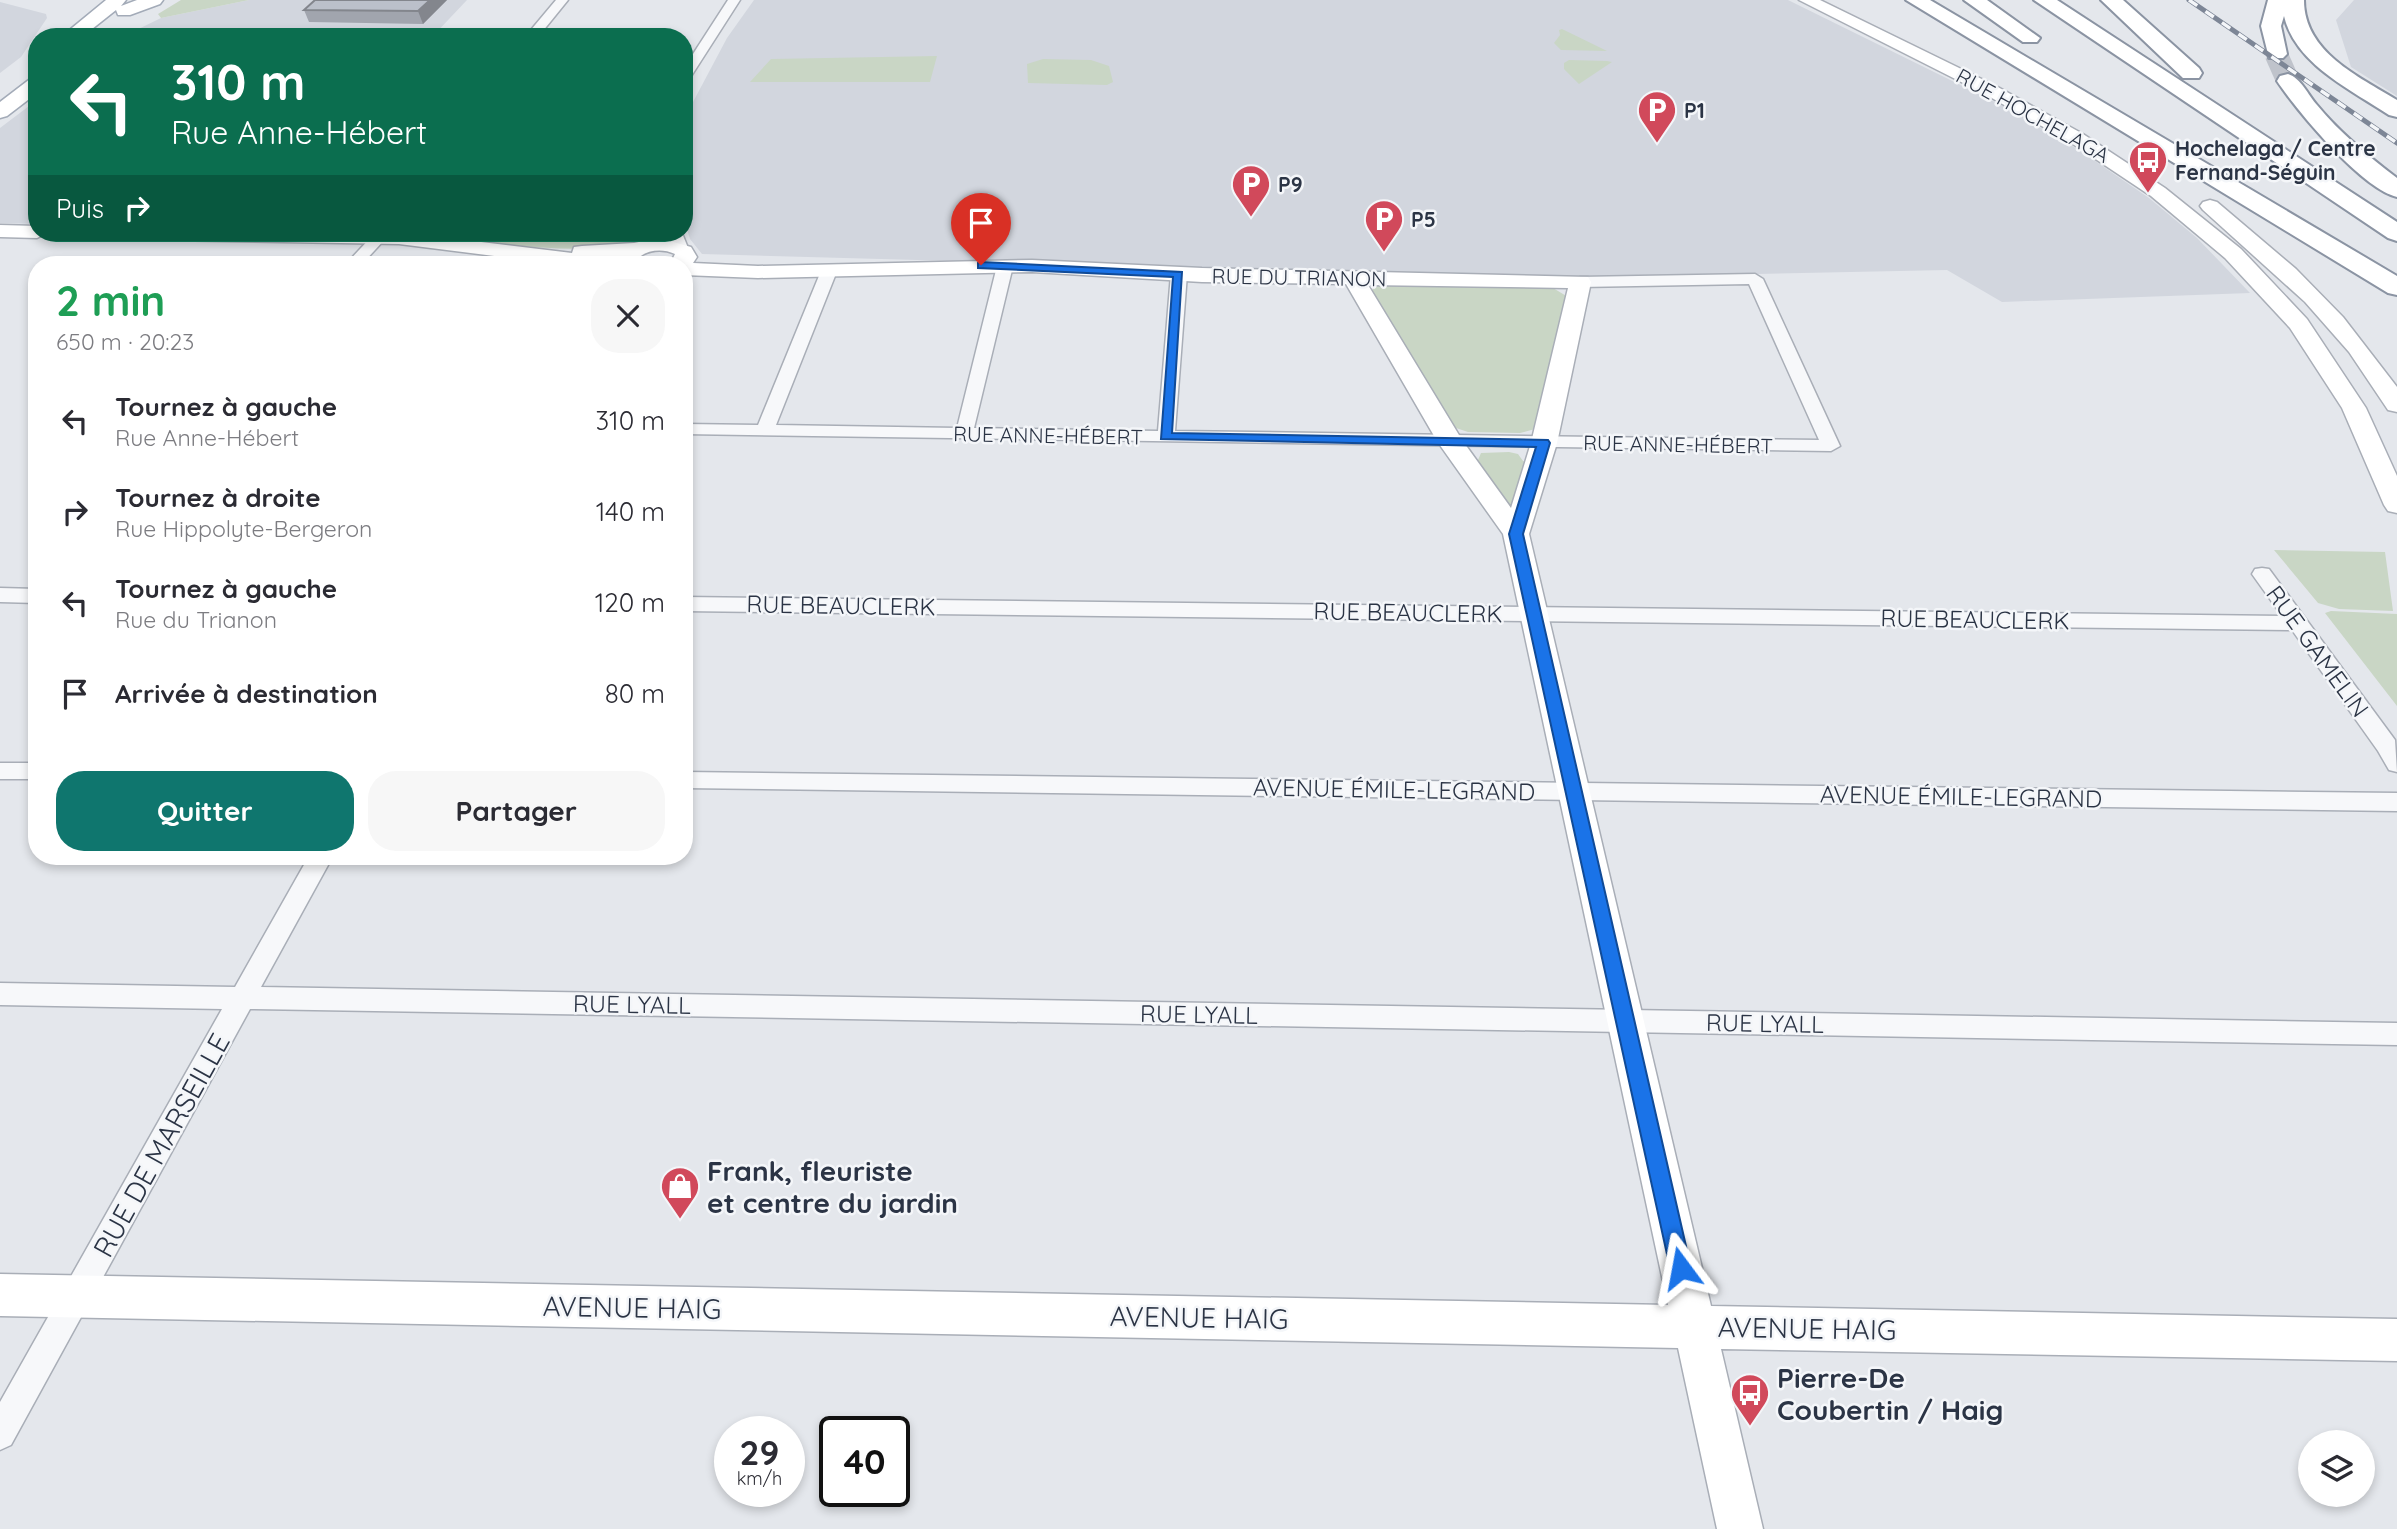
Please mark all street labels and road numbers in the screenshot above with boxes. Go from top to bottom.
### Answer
street label: RUE HOCHELAGA [1952,62,2114,168]
street label: RUE DU TRIANON [1211,262,1387,292]
street label: RUE ANNE-HÉBERT [953,420,1143,450]
street label: RUE ANNE-HÉBERT [1583,429,1773,459]
street label: RUE GAMELIN [2260,579,2376,723]
street label: RUE BEAUCLERK [746,588,936,622]
street label: RUE BEAUCLERK [1313,595,1503,629]
street label: RUE BEAUCLERK [1880,602,2070,636]
street label: AVENUE ÉMILE-LEGRAND [1253,772,1535,806]
street label: AVENUE ÉMILE-LEGRAND [1820,779,2102,813]
street label: RUE LYALL [573,988,691,1020]
street label: RUE LYALL [1140,998,1258,1030]
street label: RUE LYALL [1706,1007,1824,1039]
street label: RUE DE MARSEILLE [85,1027,237,1263]
street label: AVENUE HAIG [542,1288,722,1326]
street label: AVENUE HAIG [1109,1298,1289,1336]
street label: AVENUE HAIG [1717,1309,1897,1347]

